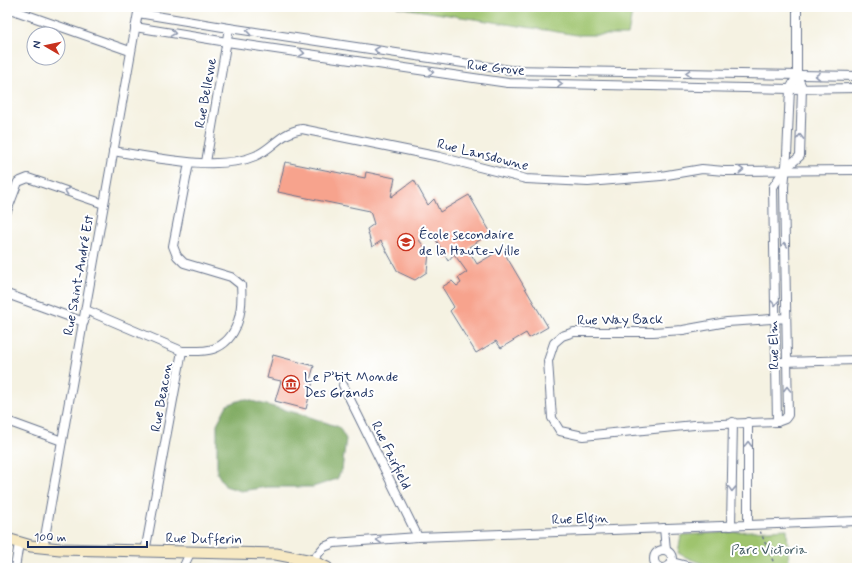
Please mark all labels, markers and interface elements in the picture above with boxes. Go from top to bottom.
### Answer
north arrow [26,26,66,66]
one-way arrow [246,27,252,36]
one-way arrow [170,29,177,37]
text: N [30,40,45,49]
one-way arrow [374,46,381,55]
one-way arrow [299,48,305,57]
street label: Rue Bellevue [191,56,221,130]
street label: Rue Grove [466,56,526,80]
one-way arrow [428,67,434,76]
one-way arrow [685,69,691,78]
one-way arrow [815,72,821,80]
one-way arrow [557,80,563,88]
one-way arrow [796,134,804,140]
street label: Rue Lansdowne [435,135,530,175]
one-way arrow [738,166,744,174]
one-way arrow [64,187,71,196]
street label: Rue Saint-André Est [60,213,99,337]
place label: École secondaire de la Haute-Ville [419,226,520,260]
school or university icon: École secondaire de la Haute-Ville [396,232,416,252]
one-way arrow [780,242,788,248]
one-way arrow [771,300,779,306]
street label: Rue Way Back [577,310,663,330]
street label: Rue Elm [765,320,783,370]
street label: Rue Beacon [147,361,177,433]
place label: Le P’tit Monde Des Grands [304,368,398,402]
museum icon: Le P’tit Monde Des Grands [281,374,301,394]
one-way arrow [783,386,791,392]
street label: Rue Fairfield [367,418,415,492]
one-way arrow [744,441,752,447]
one-way arrow [728,486,736,492]
street label: Rue Elgin [551,509,609,531]
scale bar [28,523,147,549]
street label: Rue Dufferin [165,529,242,549]
text: 100 m [34,530,66,546]
one-way arrow [376,535,382,544]
park label: Parc Victoria [731,541,808,559]

